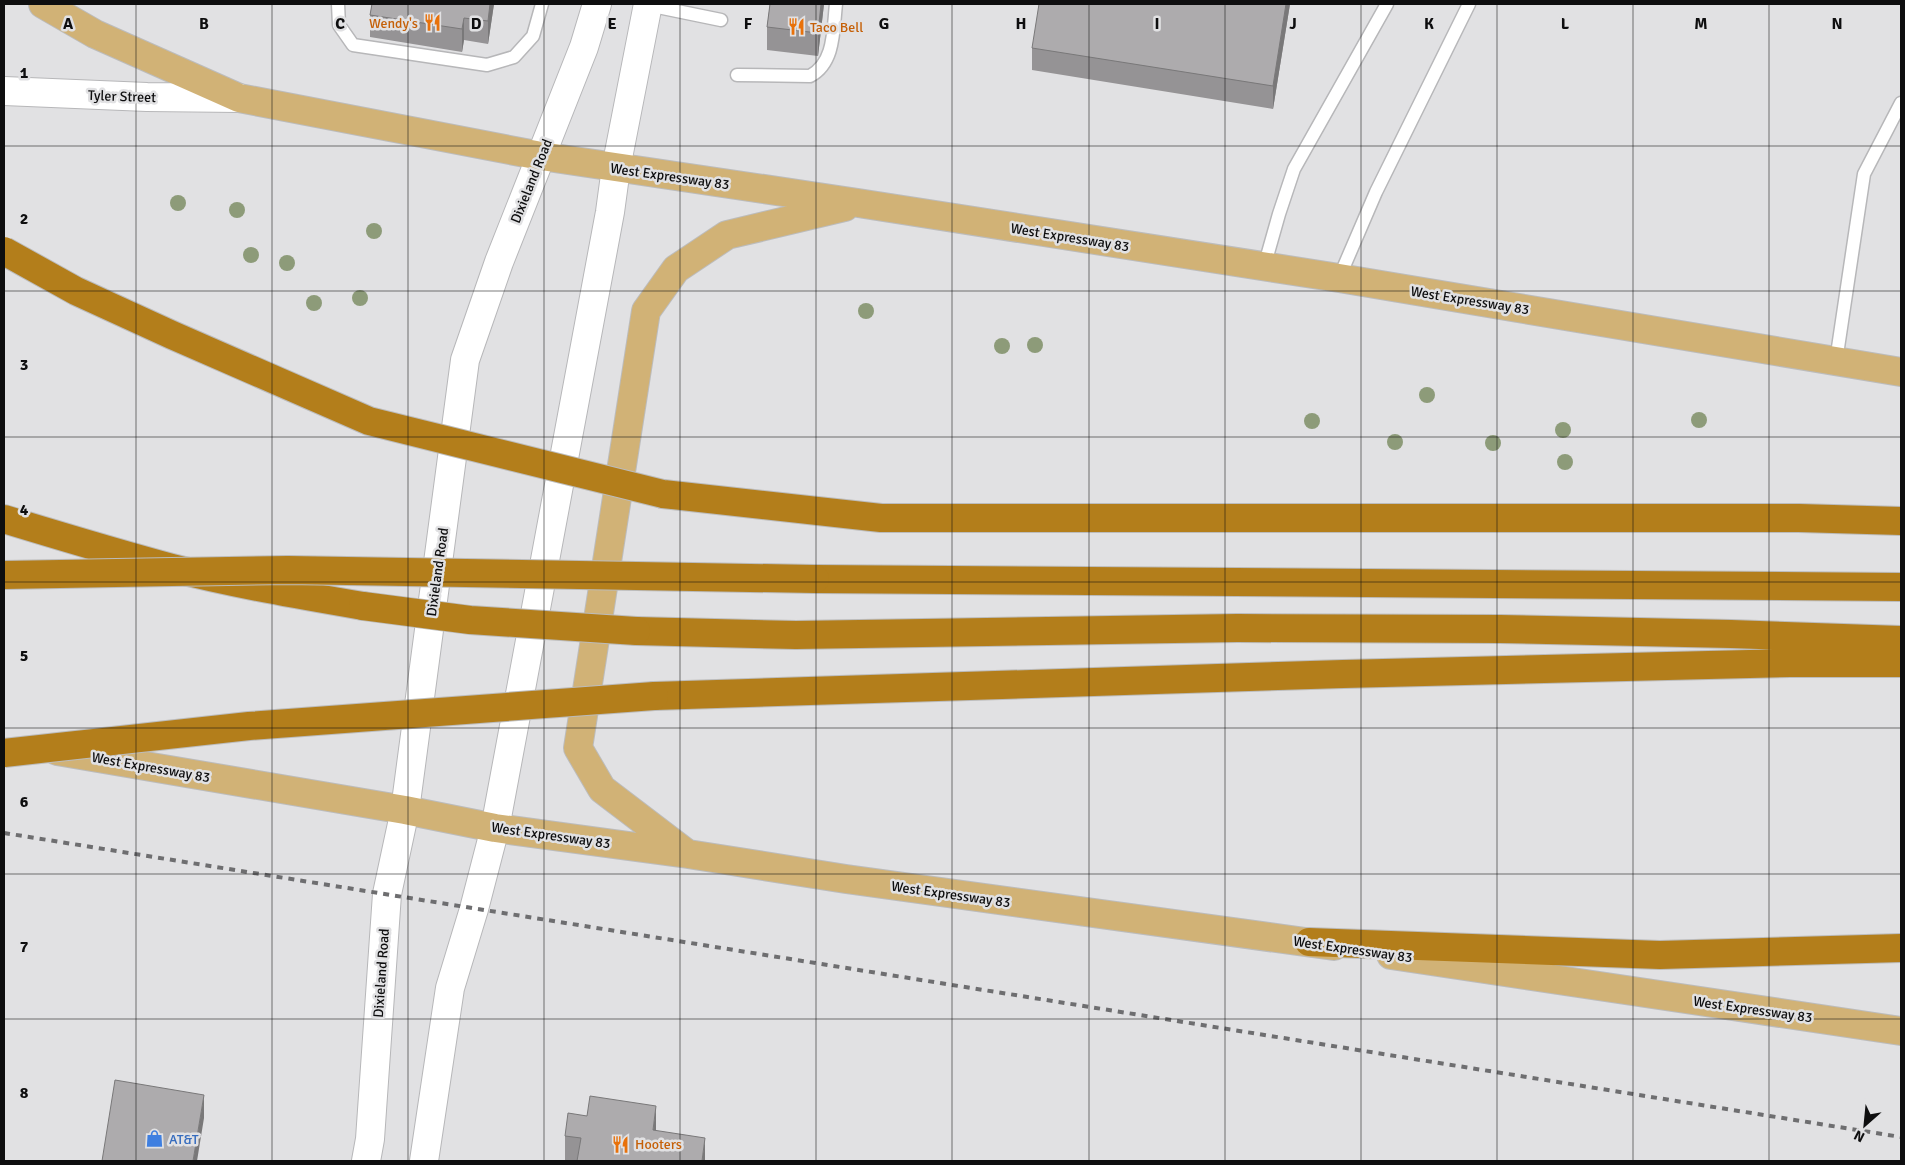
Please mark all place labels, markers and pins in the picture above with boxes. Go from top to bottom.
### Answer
restaurant icon: Wendy's [422,13,442,33]
place label: Wendy's [369,15,418,32]
restaurant icon: Taco Bell [786,17,806,37]
place label: Taco Bell [810,19,863,36]
shop icon: AT&T [145,1129,165,1149]
place label: AT&T [169,1131,199,1148]
restaurant icon: Hooters [611,1134,631,1154]
place label: Hooters [635,1136,682,1153]

